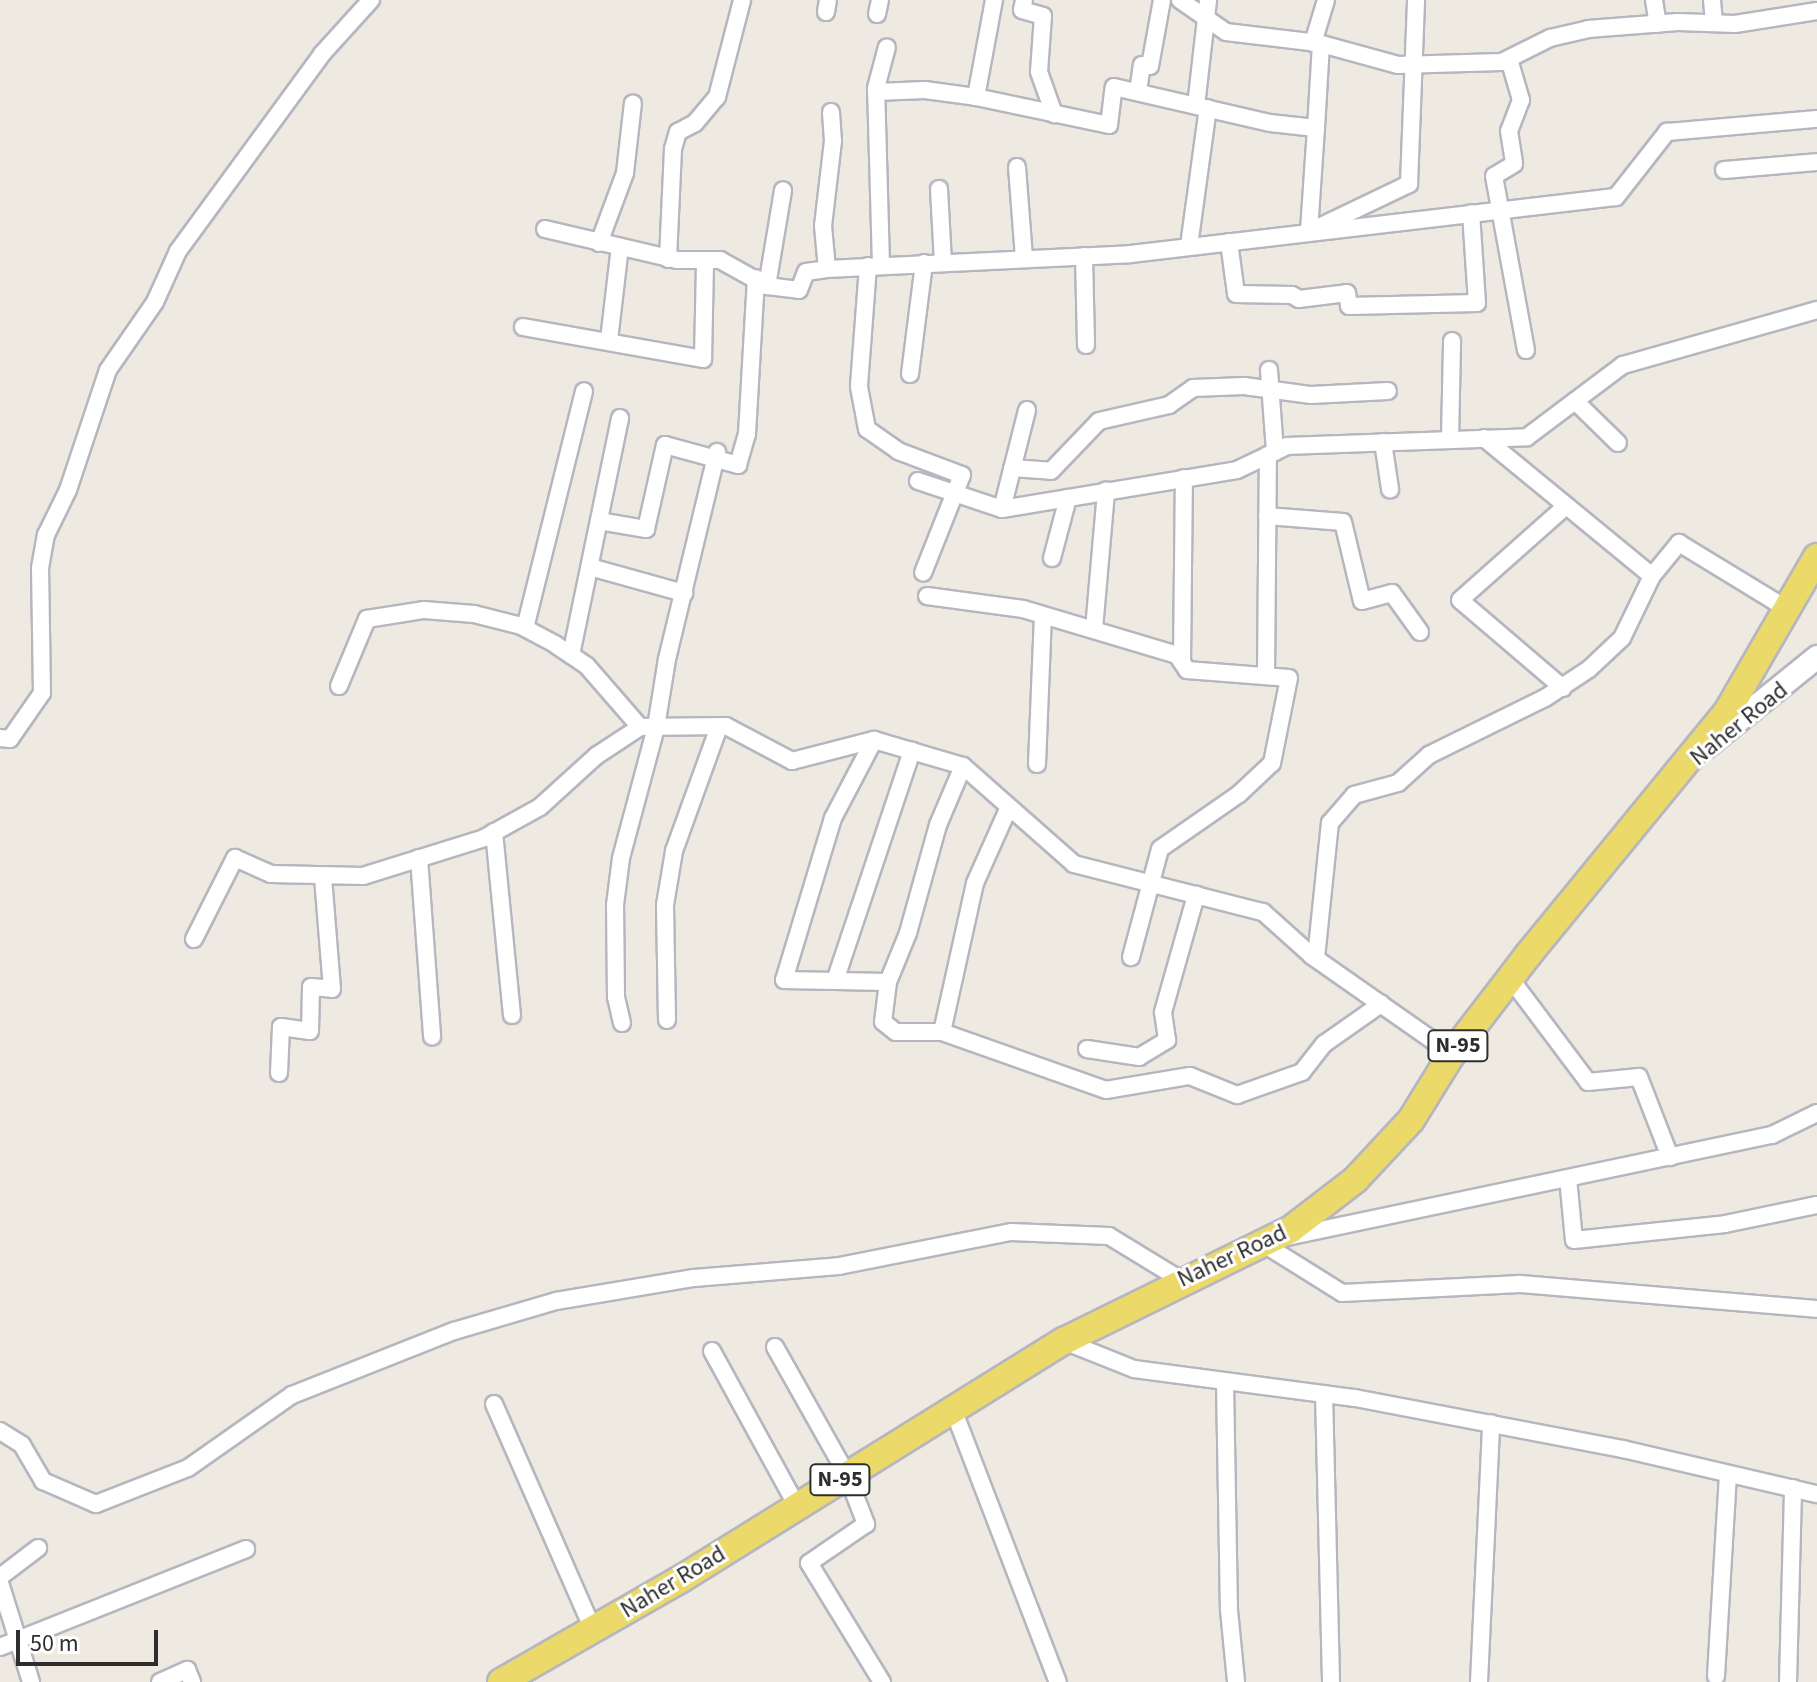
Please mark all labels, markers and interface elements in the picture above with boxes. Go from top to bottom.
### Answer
street label: Naher Road [1684,676,1794,772]
road number: N-95 [1426,1028,1490,1064]
street label: Naher Road [1173,1218,1291,1294]
road number: N-95 [808,1462,872,1498]
street label: Naher Road [615,1539,731,1625]
scale bar [20,1614,162,1664]
text: 50 m [30,1626,79,1661]

